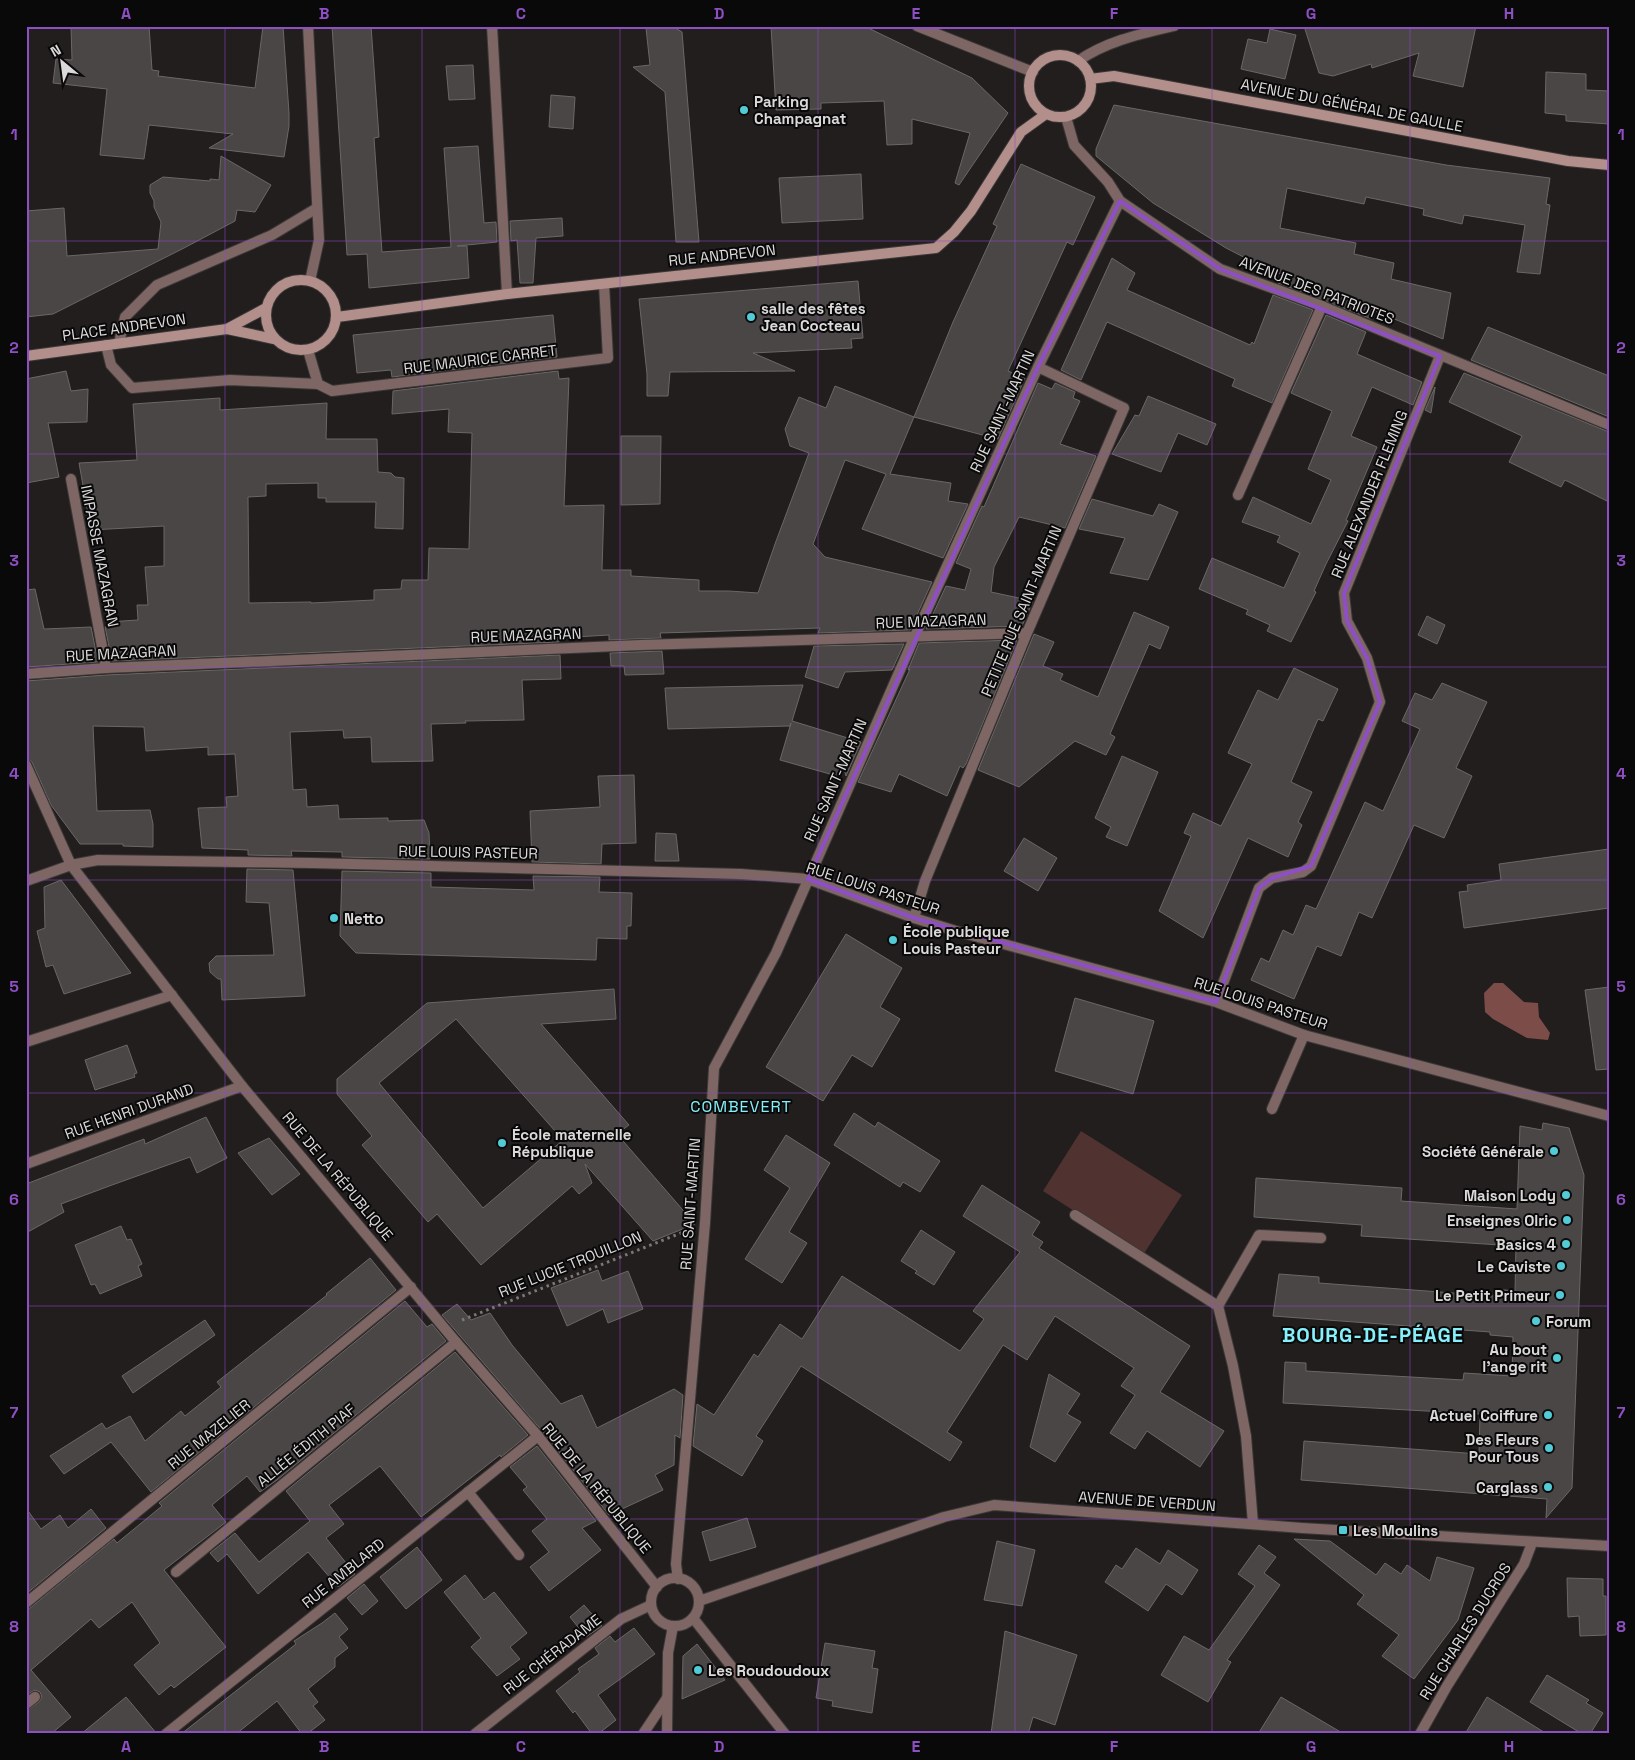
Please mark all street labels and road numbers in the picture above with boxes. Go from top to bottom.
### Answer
street label: AVENUE DU GÉNÉRAL DE GAULLE [1239,74,1465,136]
street label: RUE ANDREVON [667,240,777,270]
street label: AVENUE DES PATRIOTES [1237,252,1397,328]
street label: PLACE ANDREVON [61,309,187,345]
street label: RUE MAURICE CARRET [402,340,558,378]
street label: RUE SAINT-MARTIN [965,347,1039,475]
street label: RUE ALEXANDER FLEMING [1327,407,1411,581]
street label: IMPASSE MAZAGRAN [77,483,123,629]
street label: PETITE RUE SAINT-MARTIN [976,523,1066,699]
street label: RUE MAZAGRAN [875,610,987,632]
street label: RUE MAZAGRAN [470,624,582,646]
street label: RUE MAZAGRAN [65,641,177,665]
street label: RUE SAINT-MARTIN [799,716,871,844]
street label: RUE LOUIS PASTEUR [398,841,538,863]
street label: RUE LOUIS PASTEUR [804,857,942,919]
street label: RUE LOUIS PASTEUR [1192,972,1330,1034]
street label: RUE HENRI DURAND [62,1079,196,1143]
street label: RUE DE LA RÉPUBLIQUE [279,1108,397,1244]
street label: RUE SAINT-MARTIN [676,1137,704,1271]
street label: RUE LUCIE TROUILLON [496,1227,644,1301]
street label: RUE MAZELIER [164,1395,254,1473]
street label: ALLÉE ÉDITH PIAF [253,1399,359,1491]
street label: RUE DE LA RÉPUBLIQUE [538,1419,656,1557]
street label: AVENUE DE VERDUN [1078,1487,1216,1515]
street label: RUE AMBLARD [298,1534,388,1612]
street label: RUE CHARLES DUCROS [1415,1559,1515,1703]
street label: RUE CHÉRADAME [499,1610,605,1698]

